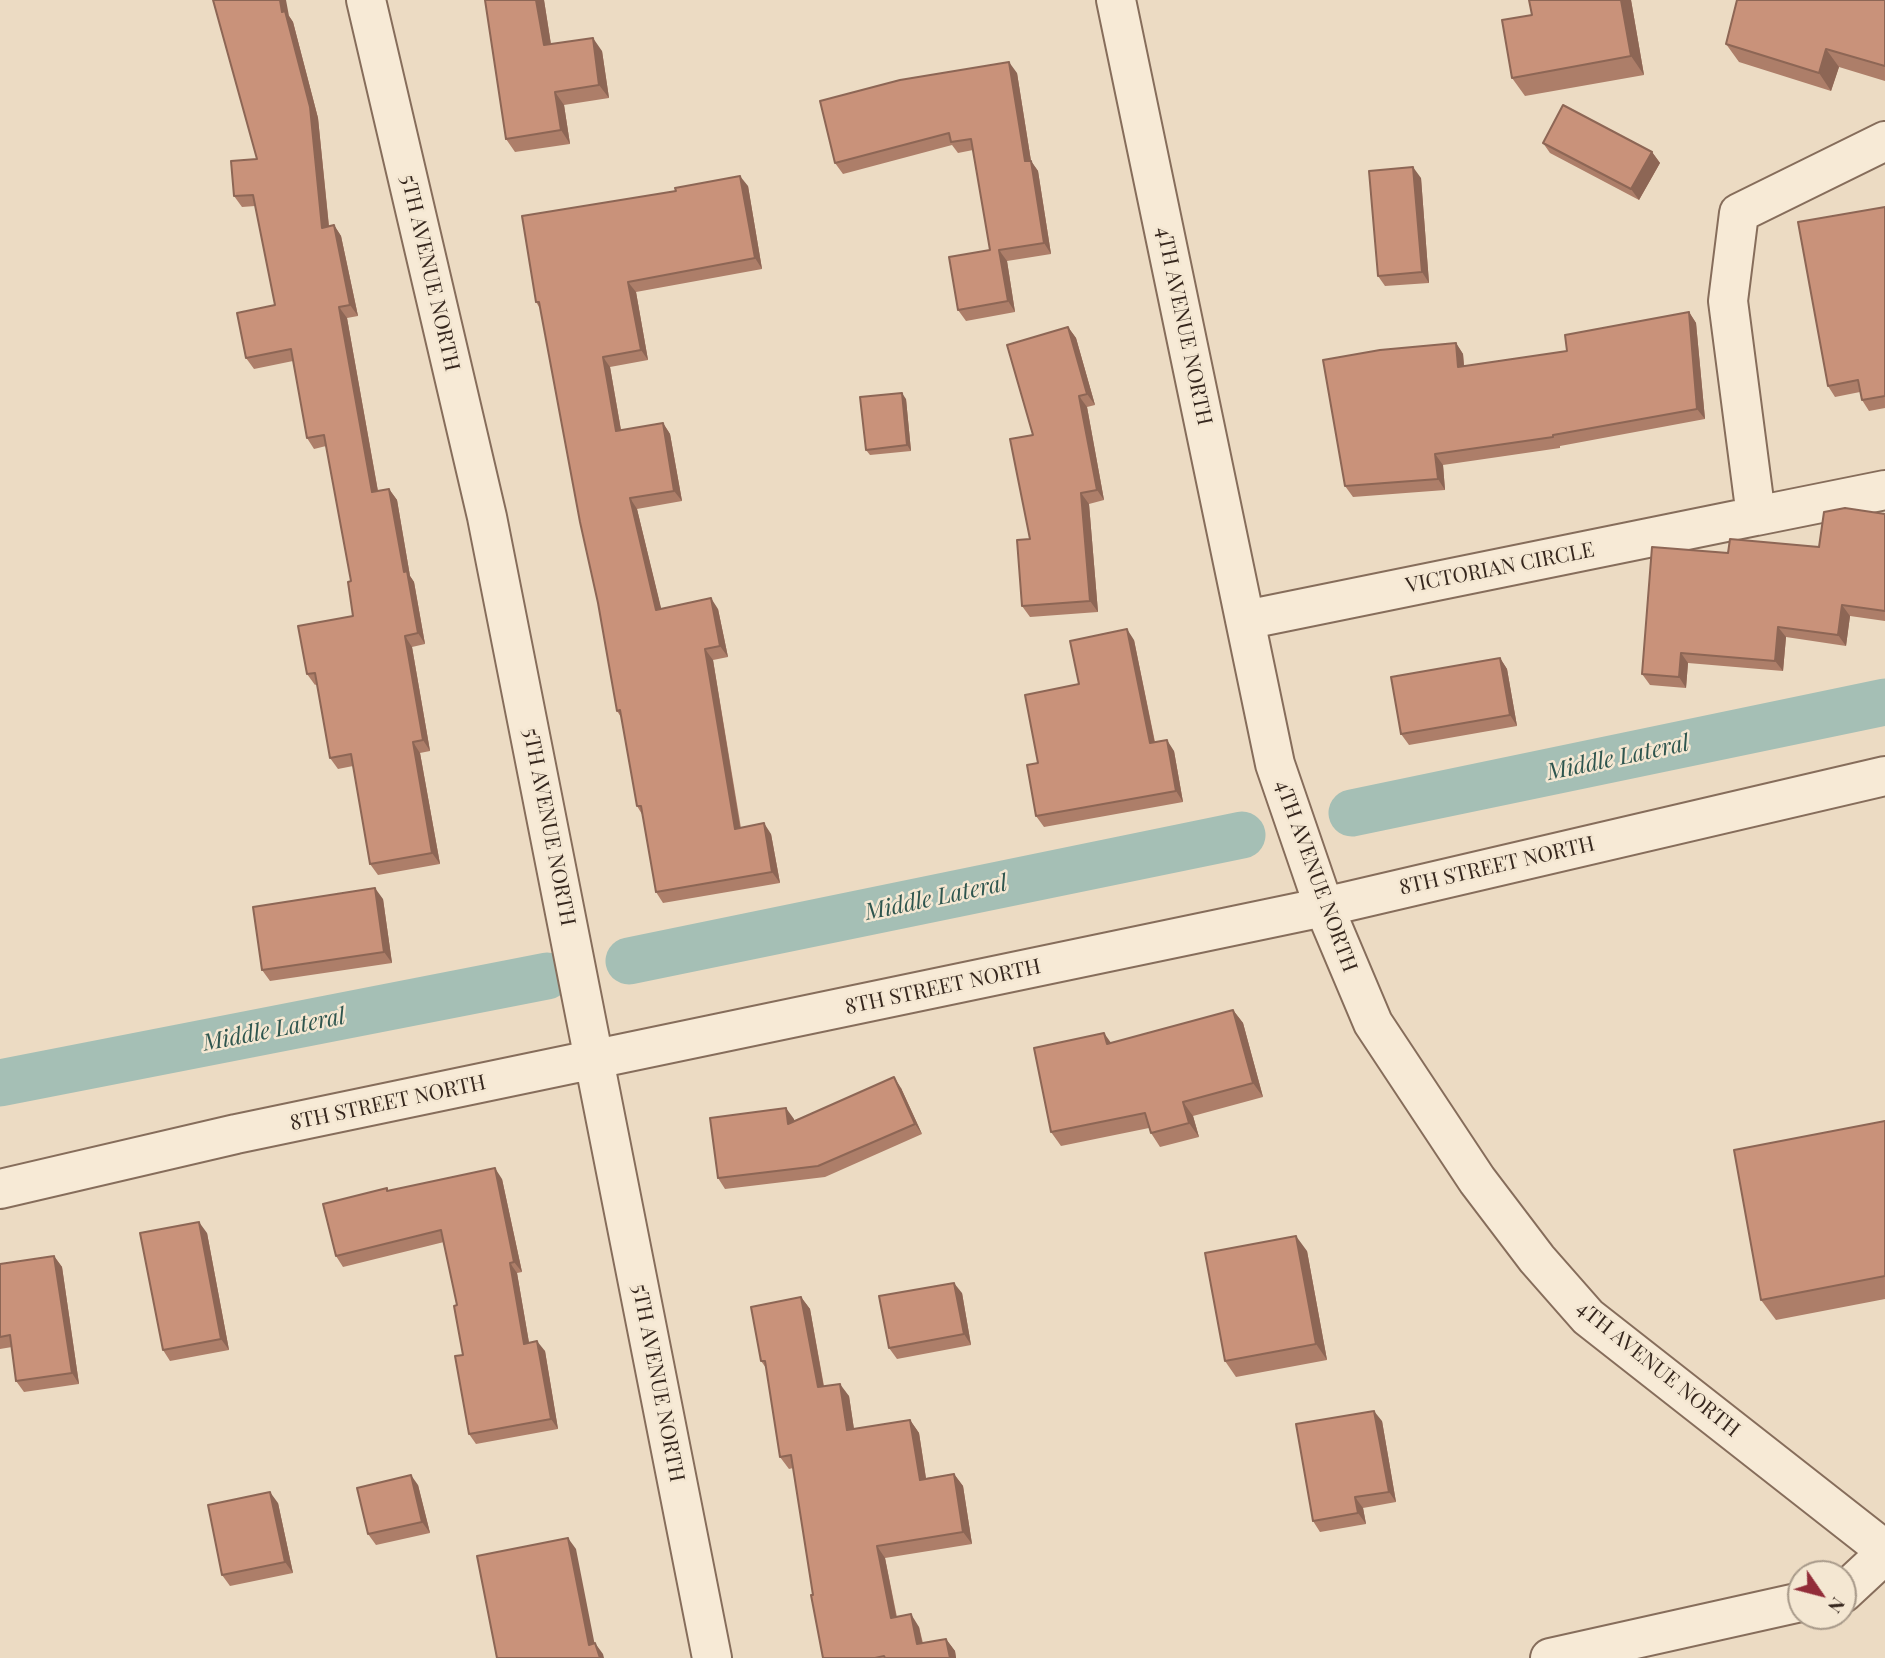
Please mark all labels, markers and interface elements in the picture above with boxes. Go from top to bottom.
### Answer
street label: 5TH AVENUE NORTH [395,172,465,374]
street label: 4TH AVENUE NORTH [1151,224,1217,428]
street label: VICTORIAN CIRCLE [1404,537,1596,599]
street label: 5TH AVENUE NORTH [517,726,581,928]
water label: Middle Lateral [1544,729,1692,787]
street label: 4TH AVENUE NORTH [1270,777,1362,975]
street label: 8TH STREET NORTH [1397,831,1597,901]
water label: Middle Lateral [862,869,1010,927]
street label: 8TH STREET NORTH [843,954,1043,1020]
water label: Middle Lateral [200,1003,348,1057]
street label: 8TH STREET NORTH [288,1070,488,1136]
street label: 5TH AVENUE NORTH [626,1282,690,1484]
street label: 4TH AVENUE NORTH [1571,1296,1745,1442]
north arrow [1787,1560,1857,1630]
text: N [1823,1593,1852,1619]

